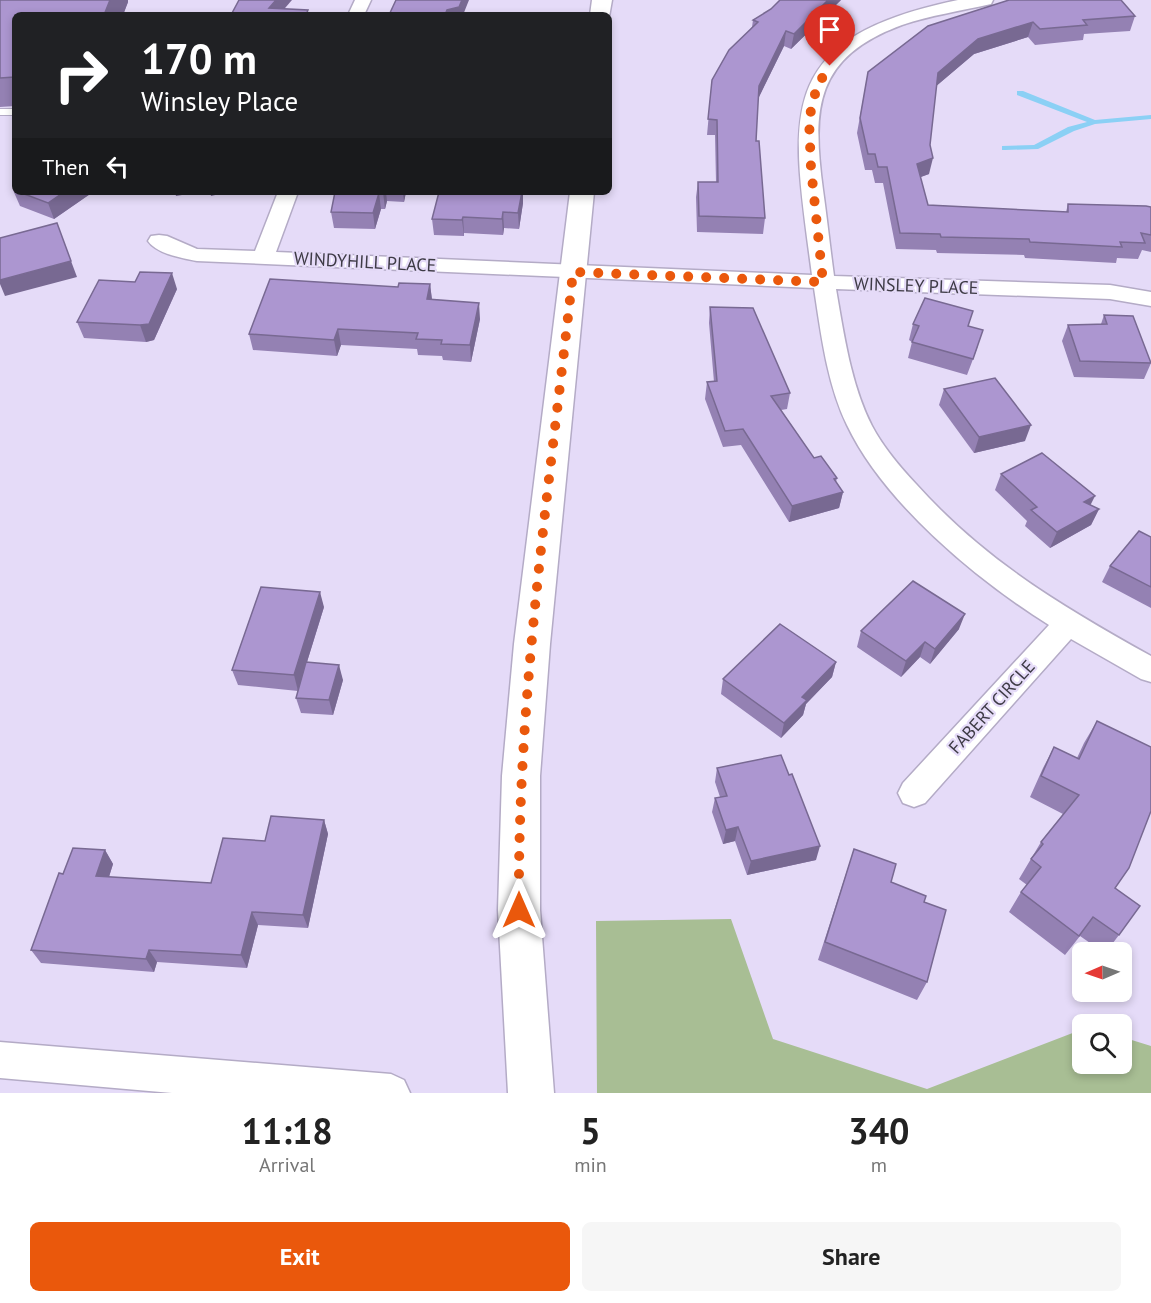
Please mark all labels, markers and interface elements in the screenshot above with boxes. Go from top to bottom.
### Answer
pin [804,4,855,66]
icon: arrive [813,13,846,46]
text: 170 m [141,31,257,86]
icon: right [42,36,120,114]
text: Winsley Place [141,84,298,118]
icon: left [101,150,134,183]
text: Then [42,153,89,181]
street label: WINDYHILL PLACE [293,246,437,277]
street label: WINSLEY PLACE [853,272,979,299]
street label: FABERT CIRCLE [943,655,1040,758]
position arrow [487,878,551,942]
north arrow [1072,942,1132,1002]
map controls [1072,942,1132,1074]
button: search [1072,1014,1132,1074]
text: 11:18 [241,1107,333,1154]
text: 5 [580,1107,601,1154]
text: 340 [848,1107,910,1154]
text: Arrival [259,1152,315,1178]
text: min [574,1152,607,1178]
text: m [871,1152,887,1178]
button: Exit [30,1222,570,1291]
button: Share [582,1222,1121,1291]

